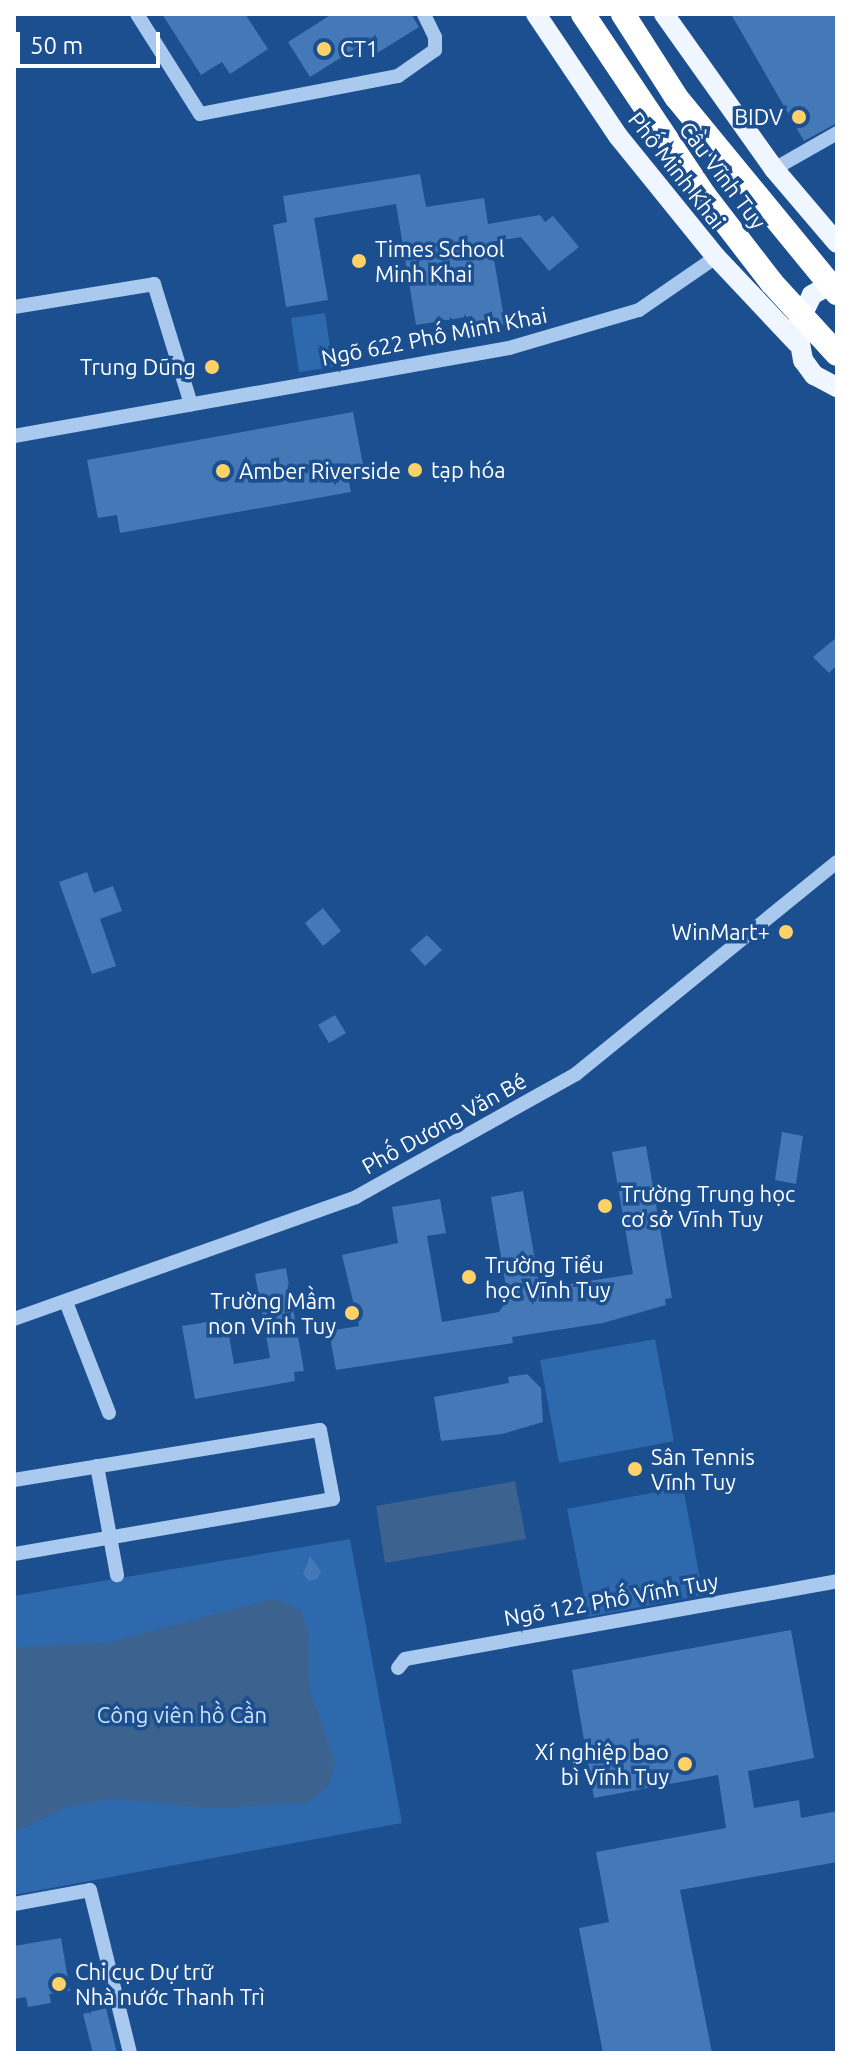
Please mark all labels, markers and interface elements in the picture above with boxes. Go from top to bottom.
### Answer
scale bar [20,16,164,66]
text: 50 m [30,32,83,59]
place label: CT1 [340,36,378,62]
marker: CT1 [315,40,333,58]
place label: BIDV [734,104,783,130]
street label: Phố Minh Khai [623,106,731,234]
marker: BIDV [790,108,808,126]
street label: Cầu Vĩnh Tuy [674,116,772,234]
place label: Times School Minh Khai [375,235,505,286]
marker: Times School Minh Khai [350,252,368,270]
street label: Ngõ 622 Phố Minh Khai [319,301,549,371]
place label: Trung Dũng [80,354,196,380]
marker: Trung Dũng [203,358,221,376]
place label: tạp hóa [431,457,506,483]
place label: Amber Riverside [239,458,401,484]
marker: tạp hóa [406,461,424,479]
marker: Amber Riverside [214,462,232,480]
place label: WinMart+ [671,919,770,945]
marker: WinMart+ [777,923,795,941]
street label: Phố Dương Văn Bé [357,1067,531,1179]
place label: Trường Trung học cơ sở Vĩnh Tuy [621,1180,795,1232]
marker: Trường Trung học cơ sở Vĩnh Tuy [596,1197,614,1215]
place label: Trường Tiểu học Vĩnh Tuy [485,1251,611,1302]
marker: Trường Tiểu học Vĩnh Tuy [460,1268,478,1286]
place label: Trường Mầm non Vĩnh Tuy [208,1287,336,1338]
marker: Trường Mầm non Vĩnh Tuy [343,1304,361,1322]
place label: Sân Tennis Vĩnh Tuy [651,1443,755,1494]
marker: Sân Tennis Vĩnh Tuy [626,1460,644,1478]
street label: Ngõ 122 Phố Vĩnh Tuy [502,1567,720,1631]
park label: Công viên hồ Cần [97,1702,267,1728]
place label: Xí nghiệp bao bì Vĩnh Tuy [535,1738,669,1790]
marker: Xí nghiệp bao bì Vĩnh Tuy [676,1755,694,1773]
place label: Chi cục Dự trữ Nhà nước Thanh Trì [75,1958,265,2010]
marker: Chi cục Dự trữ Nhà nước Thanh Trì [50,1975,68,1993]

